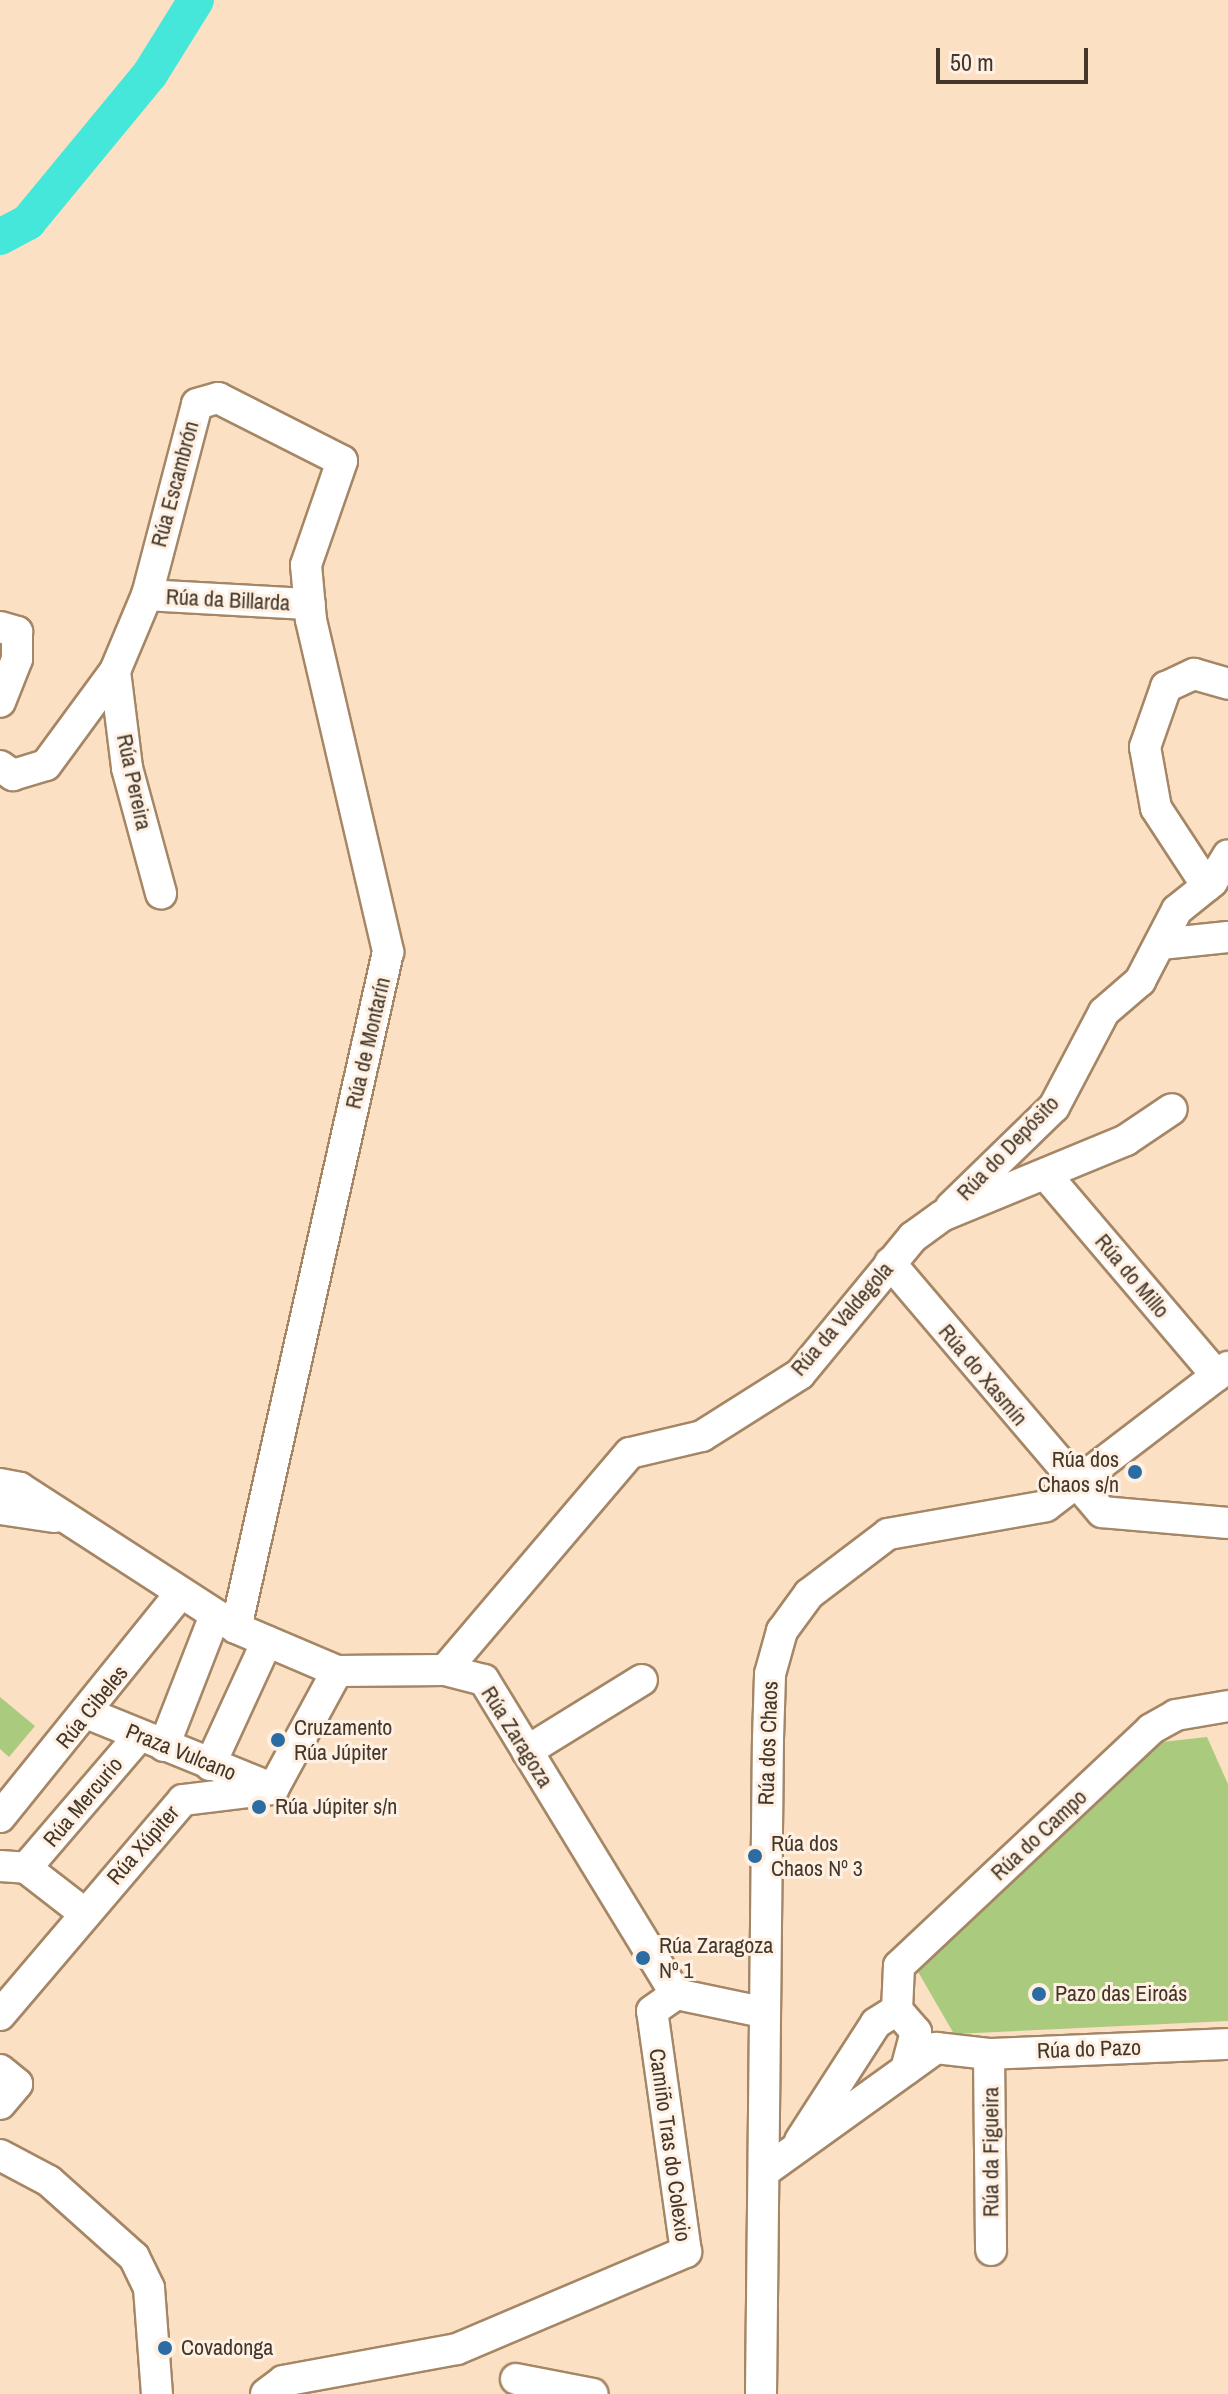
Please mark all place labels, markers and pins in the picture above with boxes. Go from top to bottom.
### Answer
place label: Rúa dos Chaos s/n [1038,1446,1119,1498]
marker: Rúa dos Chaos s/n [1126,1463,1144,1481]
place label: Cruzamento Rúa Júpiter [294,1714,392,1766]
marker: Cruzamento Rúa Júpiter [269,1731,287,1749]
place label: Rúa Júpiter s/n [275,1794,397,1820]
marker: Rúa Júpiter s/n [250,1798,268,1816]
place label: Rúa dos Chaos Nº 3 [771,1830,863,1882]
marker: Rúa dos Chaos Nº 3 [746,1847,764,1865]
place label: Rúa Zaragoza Nº 1 [659,1932,773,1984]
marker: Rúa Zaragoza Nº 1 [634,1949,652,1967]
place label: Pazo das Eiroás [1055,1981,1187,2007]
marker: Pazo das Eiroás [1030,1985,1048,2003]
place label: Covadonga [181,2335,273,2361]
marker: Covadonga [156,2339,174,2357]

